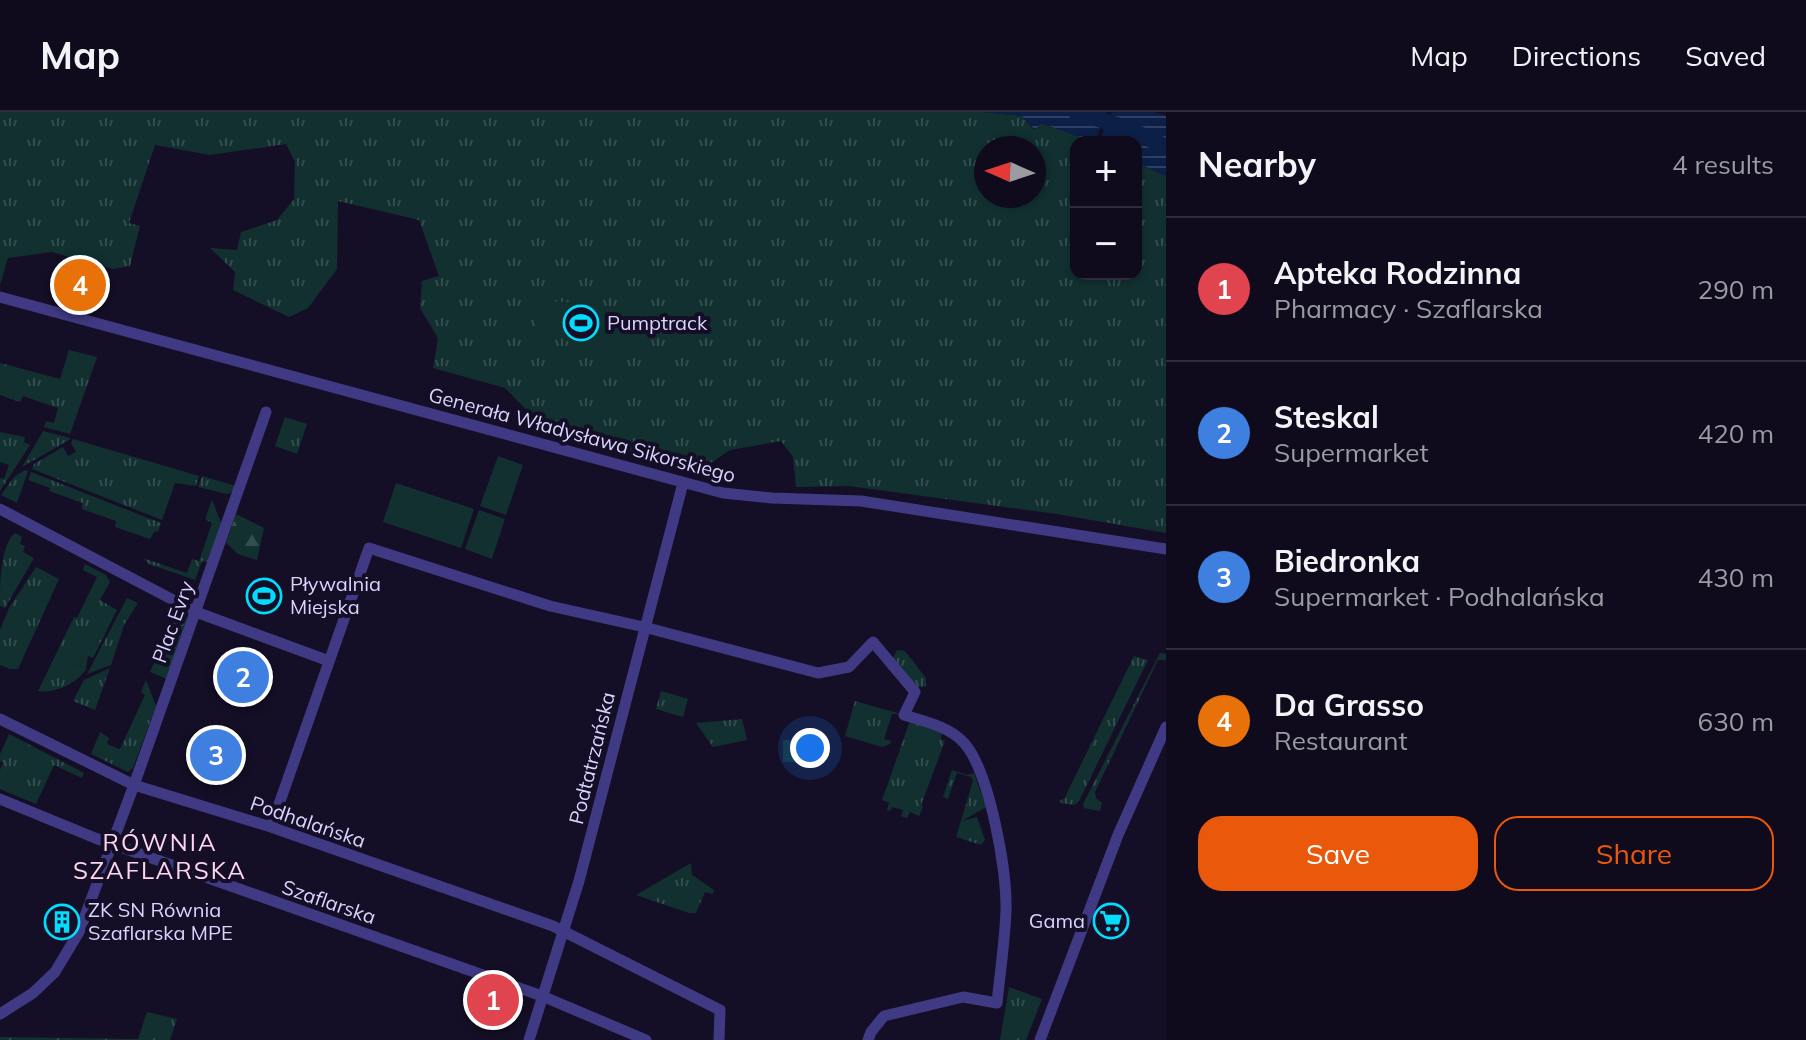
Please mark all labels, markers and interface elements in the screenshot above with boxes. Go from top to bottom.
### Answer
text: Map [40,31,120,79]
text: Map [1410,38,1468,73]
text: Directions [1512,38,1641,73]
text: Saved [1685,38,1766,73]
north arrow [974,136,1046,208]
map controls [1070,136,1142,280]
button: + [1070,136,1142,208]
text: Nearby [1198,143,1316,186]
text: 4 results [1672,148,1774,181]
button: − [1070,208,1142,280]
text: Apteka Rodzinna [1274,254,1521,292]
pin: 4 [54,255,106,315]
text: 1 [1216,273,1232,306]
text: 290 m [1698,273,1774,306]
text: Pharmacy · Szaflarska [1274,292,1543,325]
sports icon: Pumptrack [562,304,600,342]
place label: Pumptrack [607,310,708,335]
street label: Generała Władysława Sikorskiego [426,381,738,488]
text: Steskal [1274,398,1379,436]
text: 2 [1216,417,1232,450]
text: 420 m [1698,417,1774,450]
text: Supermarket [1274,436,1429,469]
text: Biedronka [1274,542,1420,580]
text: 3 [1216,561,1232,594]
text: 430 m [1698,561,1774,594]
place label: Pływalnia Miejska [290,571,381,619]
street label: Plac Evry [146,577,199,666]
sports icon: Pływalnia Miejska [245,577,283,615]
text: Supermarket · Podhalańska [1274,580,1605,613]
pin: 2 [217,647,269,707]
text: Da Grasso [1274,686,1424,724]
street label: Podtatrzańska [563,689,620,827]
text: 4 [1216,705,1232,738]
text: 630 m [1698,705,1774,738]
text: Restaurant [1274,724,1408,757]
pin: 3 [190,725,242,785]
your location [790,728,830,768]
street label: Podhalańska [247,790,369,853]
button: Save [1198,816,1478,891]
button: Share [1494,816,1774,891]
district label: RÓWNIA SZAFLARSKA [73,827,247,885]
street label: Szaflarska [279,874,379,929]
place label: ZK SN Równia Szaflarska MPE [88,897,233,945]
supermarket icon: Gama [1092,902,1130,940]
building icon: ZK SN Równia Szaflarska MPE [43,903,81,941]
place label: Gama [1029,908,1085,933]
pin: 1 [467,970,519,1030]

